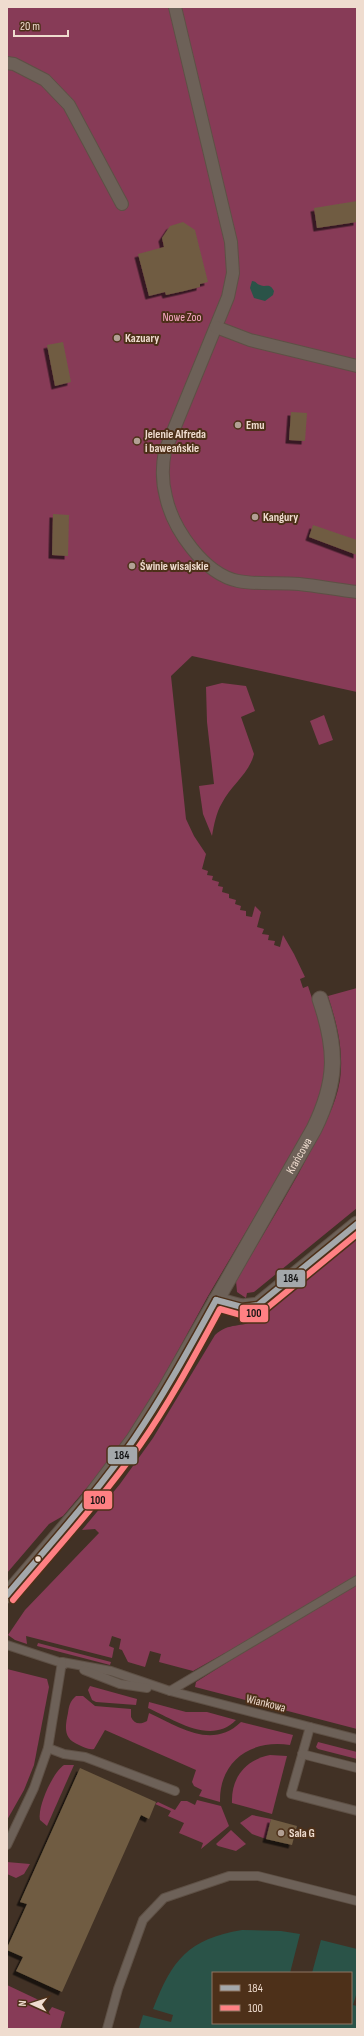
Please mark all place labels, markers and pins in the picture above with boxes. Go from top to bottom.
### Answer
place label: Kazuary [125,331,159,346]
marker: Kazuary [112,333,122,343]
place label: Emu [246,418,264,433]
marker: Emu [233,420,243,430]
place label: Jelenie Alfreda i baweańskie [144,427,206,456]
marker: Jelenie Alfreda i baweańskie [132,436,142,446]
place label: Kangury [263,510,298,525]
marker: Kangury [250,512,260,522]
place label: Świnie wisajskie [140,559,209,574]
marker: Świnie wisajskie [127,561,137,571]
unlabelled marker [33,1554,43,1564]
place label: Sala G [289,1826,315,1841]
marker: Sala G [276,1828,286,1838]

